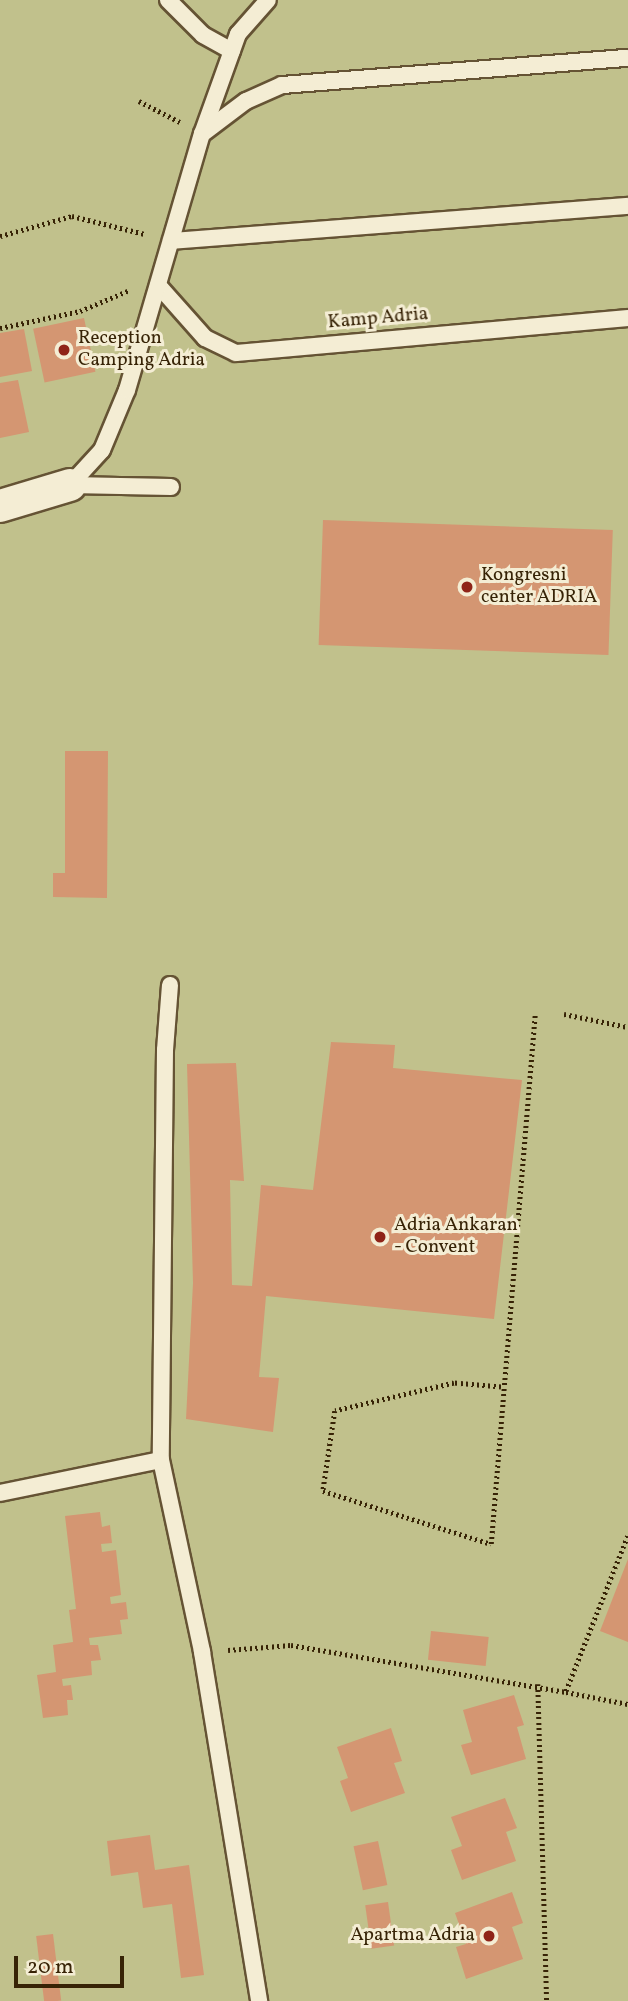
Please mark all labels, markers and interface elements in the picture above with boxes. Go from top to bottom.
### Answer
street label: Kamp Adria [327,303,429,335]
place label: Reception Camping Adria [78,328,205,372]
marker: Reception Camping Adria [56,342,72,358]
place label: Kongresni center ADRIA [481,565,597,609]
marker: Kongresni center ADRIA [459,579,475,595]
place label: Adria Ankaran - Convent [394,1215,518,1259]
marker: Adria Ankaran - Convent [372,1229,388,1245]
place label: Apartma Adria [350,1925,475,1947]
marker: Apartma Adria [481,1928,497,1944]
scale bar [18,1941,128,1985]
text: 20 m [27,1953,73,1982]

